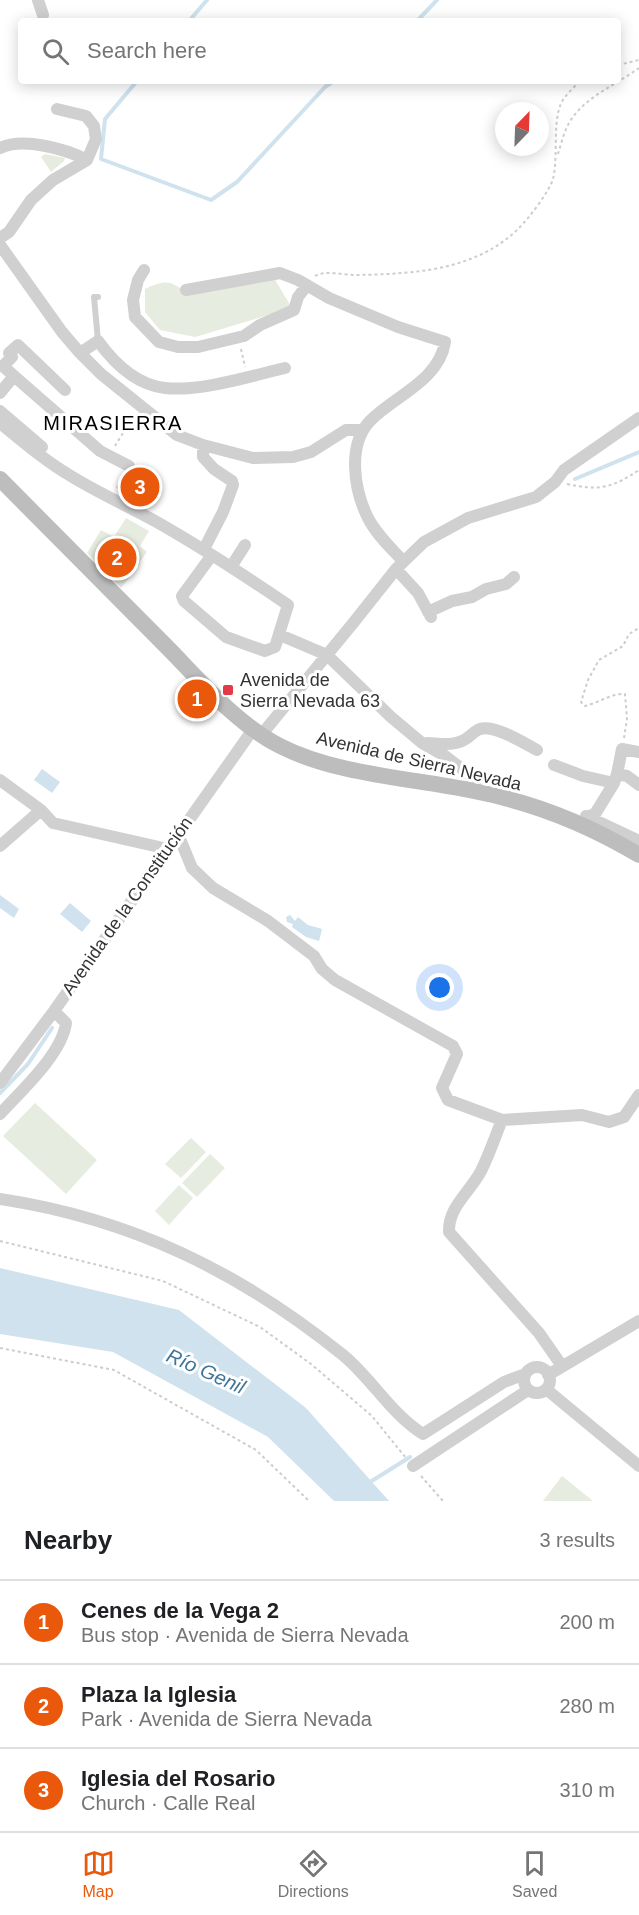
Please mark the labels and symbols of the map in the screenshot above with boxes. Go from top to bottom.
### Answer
north arrow [495,102,549,156]
district label: MIRASIERRA [43,412,183,434]
pin: 3 [120,464,160,510]
pin: 2 [98,536,136,580]
place label: Avenida de Sierra Nevada 63 [240,670,380,711]
pin: 1 [178,676,216,722]
marker: Avenida de Sierra Nevada 63 [221,683,235,697]
street label: Avenida de Sierra Nevada [315,728,524,795]
street label: Avenida de la Constitución [58,813,196,999]
your location [425,973,454,1002]
water label: Río Genil [163,1344,249,1398]

